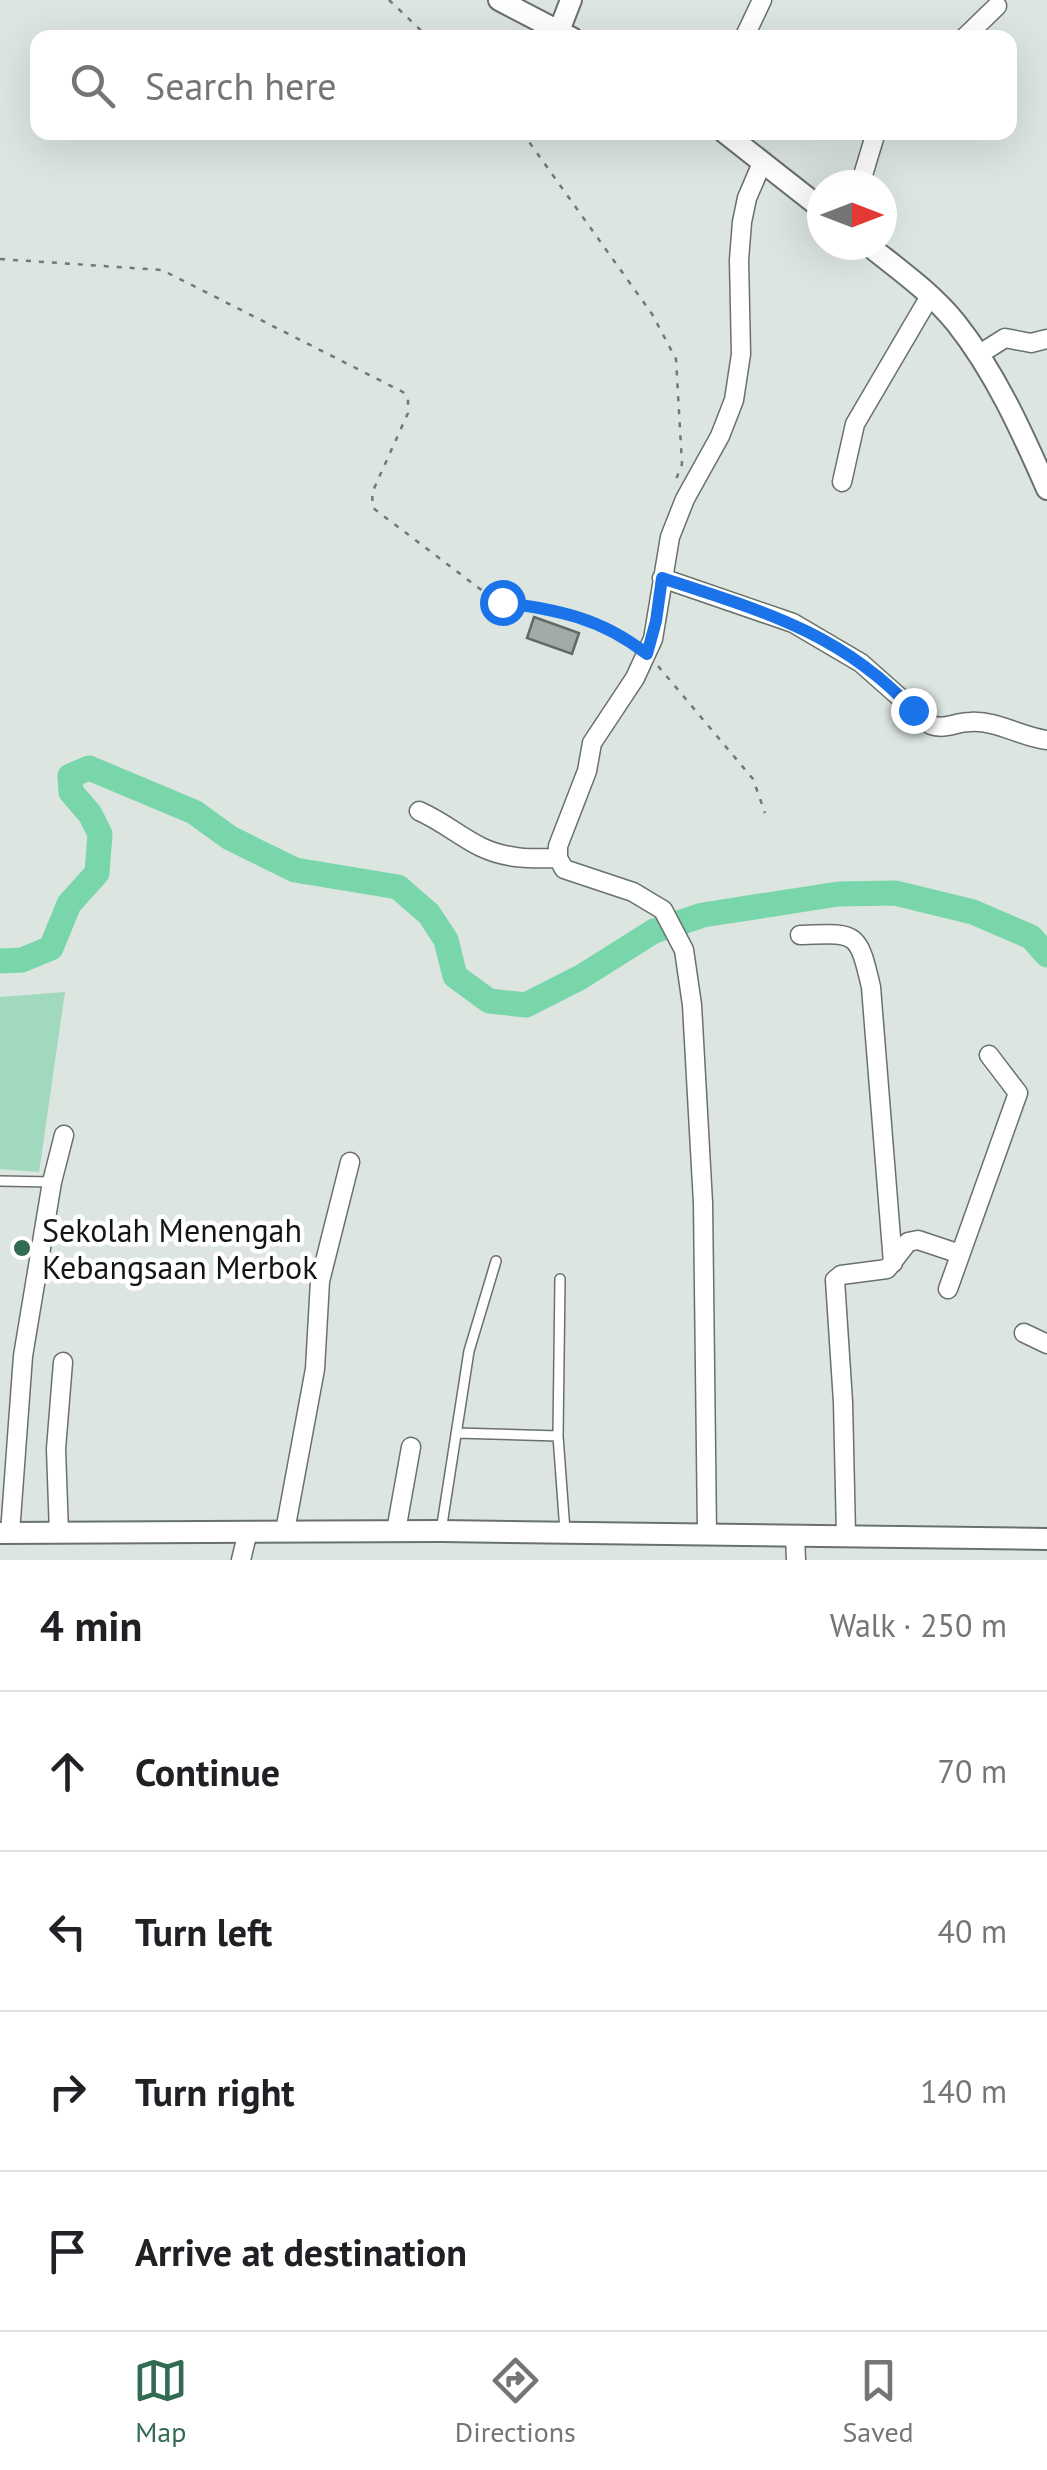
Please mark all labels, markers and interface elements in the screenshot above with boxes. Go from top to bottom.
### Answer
search box [30,30,1017,140]
icon: search [65,58,120,113]
text: Search here [145,61,337,110]
north arrow [807,170,897,260]
route start [480,580,526,626]
route end [891,688,937,734]
place label: Sekolah Menengah Kebangsaan Merbok [42,1209,318,1288]
marker: Sekolah Menengah Kebangsaan Merbok [11,1237,33,1259]
text: 4 min [40,1598,142,1653]
text: Walk · 250 m [830,1604,1007,1646]
icon: ahead [40,1744,95,1799]
text: Continue [135,1747,280,1796]
text: 70 m [938,1750,1007,1792]
icon: left [40,1904,95,1959]
text: Turn left [135,1907,272,1956]
text: 40 m [938,1910,1007,1952]
icon: right [40,2064,95,2119]
text: Turn right [135,2067,295,2116]
text: 140 m [920,2070,1007,2112]
icon: arrive [40,2224,95,2279]
text: Arrive at destination [135,2227,467,2276]
tab: Map [133,2353,188,2450]
tab: Directions [455,2353,576,2450]
tab: Saved [842,2353,914,2450]

